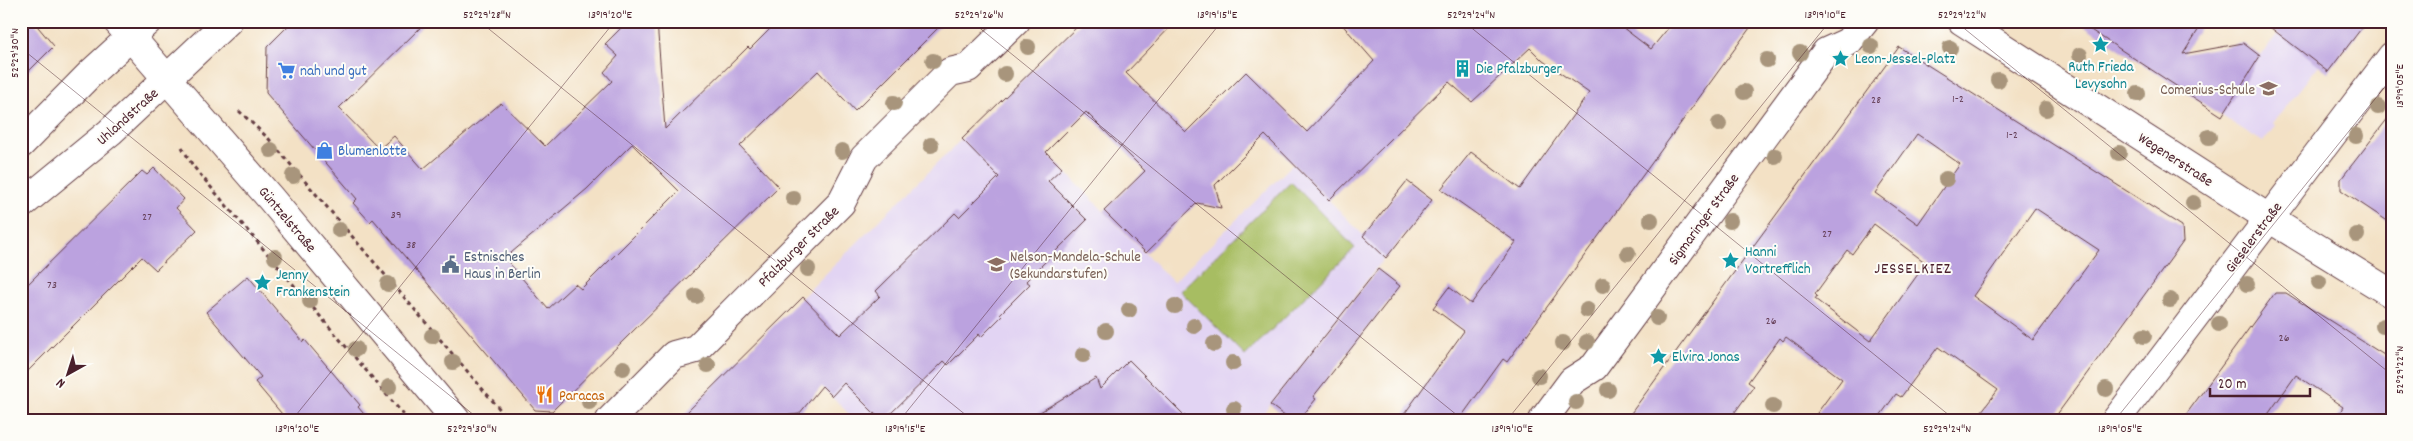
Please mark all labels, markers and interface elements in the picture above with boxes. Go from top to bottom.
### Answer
text: 52°29'28"N [463,7,511,24]
text: 13°19'20"E [588,7,632,24]
text: 52°29'26"N [954,7,1004,24]
text: 13°19'15"E [1197,7,1238,24]
text: 52°29'24"N [1447,7,1495,24]
text: 13°19'10"E [1804,7,1846,24]
text: 52°29'22"N [1938,7,1986,24]
text: 52°29'30"N [7,28,24,78]
place icon: Ruth Frieda Levysohn [2091,35,2111,55]
place icon: Leon-Jessel-Platz [1831,48,1851,68]
place label: Leon-Jessel-Platz [1855,49,1955,71]
place label: Ruth Frieda Levysohn [2068,57,2135,96]
building icon: Die Pfalzburger [1452,58,1472,78]
place label: Die Pfalzburger [1476,59,1563,81]
supermarket icon: nah und gut [276,60,296,80]
place label: nah und gut [300,61,367,83]
text: 13°19'05"E [2392,63,2409,108]
school or university icon: Comenius-Schule [2259,79,2279,99]
place label: Comenius-Schule [2160,80,2255,102]
street label: Uhlandstraße [92,83,165,151]
house number: 1-2 [1952,91,1964,108]
house number: 28 [1871,92,1881,109]
house number: 1-2 [2006,127,2018,144]
street label: Wegenerstraße [2133,128,2217,193]
shop icon: Blumenlotte [314,140,334,160]
place label: Blumenlotte [338,141,407,163]
street label: Sigmaringer Straße [1664,169,1746,271]
street label: Güntzelstraße [252,182,321,259]
street label: Gieselerstraße [2221,198,2289,278]
street label: Pfalzburger Straße [754,201,846,293]
house number: 39 [391,207,401,224]
house number: 27 [142,209,152,226]
house number: 27 [1822,226,1832,243]
house number: 38 [406,237,416,254]
place label: Hanni Vortrefflich [1745,242,1811,281]
place label: Estnisches Haus in Berlin [464,247,541,286]
place label: Nelson-Mandela-Schule (Sekundarstufen) [1010,247,1141,286]
place icon: Hanni Vortrefflich [1721,250,1741,270]
public building icon: Estnisches Haus in Berlin [440,255,460,275]
school or university icon: Nelson-Mandela-Schule (Sekundarstufen) [986,255,1006,275]
district label: JESSELKIEZ [1874,258,1952,281]
place label: Jenny Frankenstein [276,265,350,304]
place icon: Jenny Frankenstein [252,273,272,293]
house number: 73 [47,277,57,294]
house number: 26 [1765,313,1777,330]
house number: 26 [2278,330,2290,347]
place icon: Elvira Jonas [1648,346,1668,366]
text: 52°29'22"N [2392,346,2409,394]
place label: Elvira Jonas [1672,347,1740,369]
north arrow [42,348,92,398]
scale bar [2210,366,2310,398]
text: N [52,373,70,392]
text: 20 m [2218,374,2246,396]
restaurant icon: Paracas [535,385,555,405]
place label: Paracas [559,386,605,408]
text: 13°19'20"E [275,421,319,438]
text: 52°29'30"N [447,421,497,438]
text: 13°19'15"E [885,421,926,438]
text: 13°19'10"E [1491,421,1533,438]
text: 52°29'24"N [1923,421,1971,438]
text: 13°19'05"E [2098,421,2143,438]

